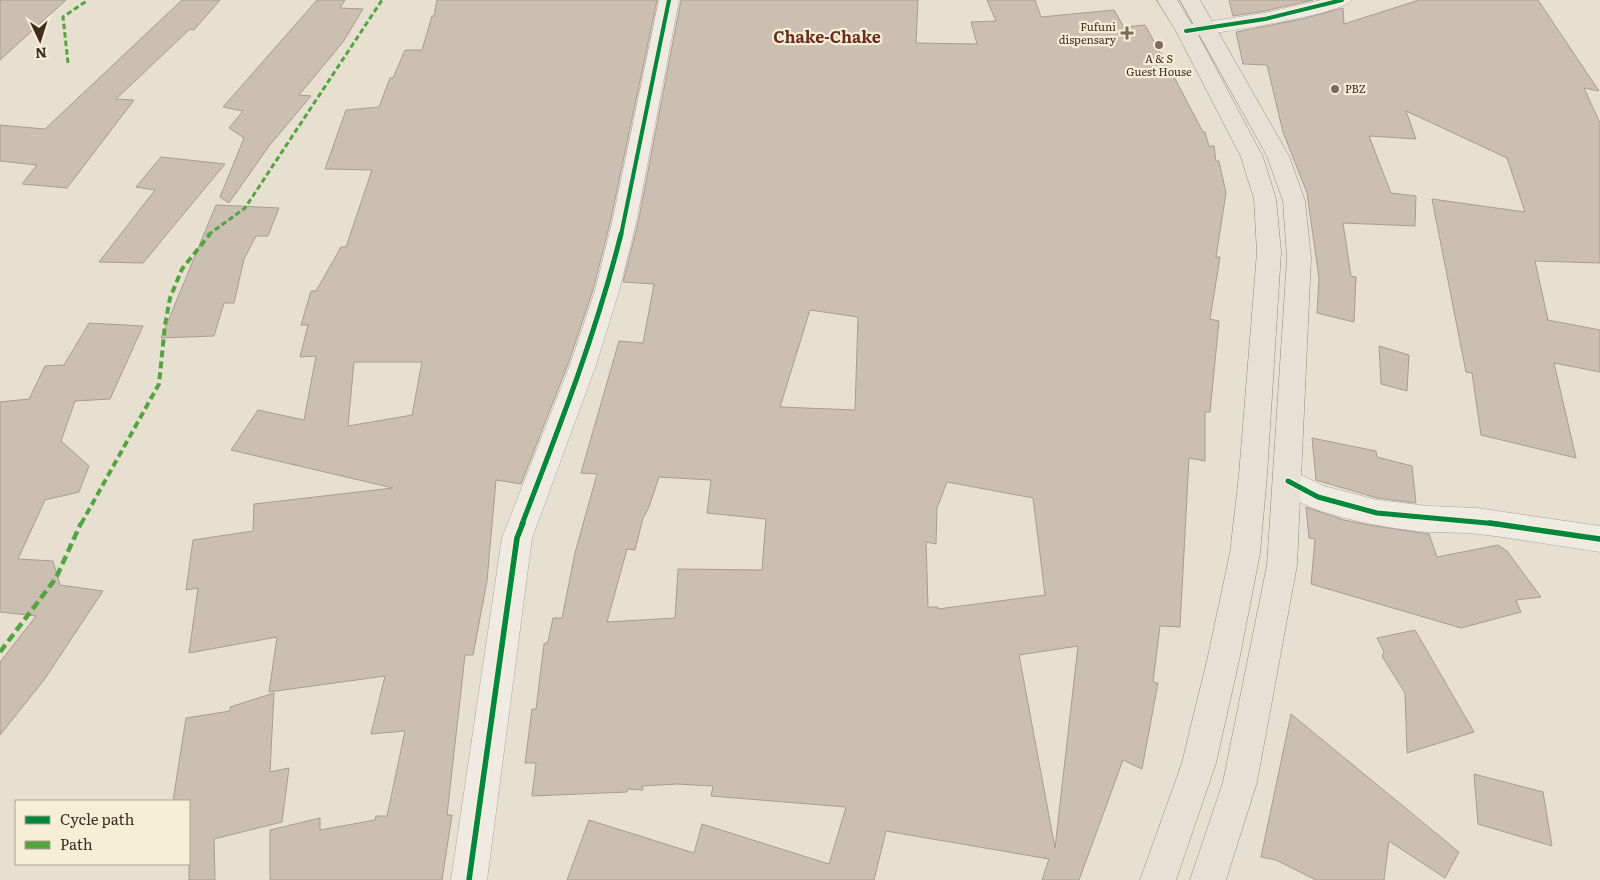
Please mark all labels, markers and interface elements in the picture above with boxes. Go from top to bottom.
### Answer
north arrow [15,15,65,65]
place label: Fufuni dispensary [1059,18,1117,47]
district label: Chake-Chake [773,24,881,48]
marker: Fufuni dispensary [1120,26,1134,40]
marker: A & S Guest House [1153,39,1165,51]
text: N [34,44,48,64]
place label: A & S Guest House [1126,50,1192,79]
place label: PBZ [1345,80,1366,96]
marker: PBZ [1329,83,1341,95]
legend [15,800,190,865]
text: Cycle path [60,807,135,830]
text: Path [60,832,93,855]

